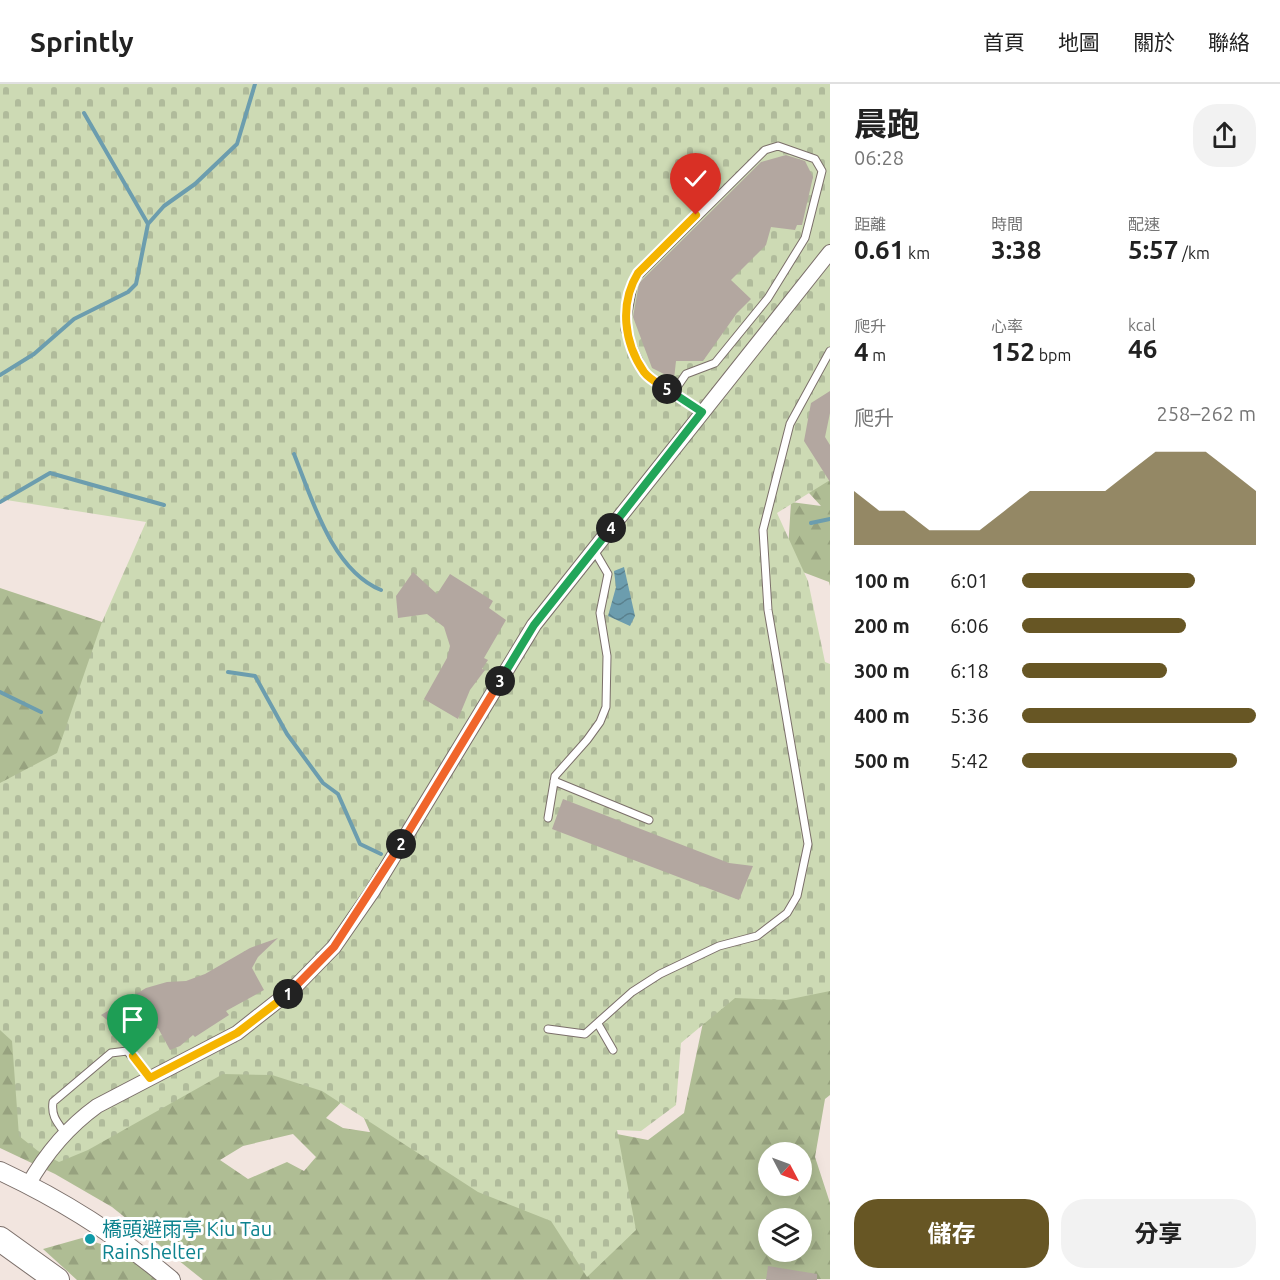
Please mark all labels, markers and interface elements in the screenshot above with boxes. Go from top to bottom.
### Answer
text: Sprintly [30,26,134,57]
text: 首頁 [983,30,1025,54]
text: 地圖 [1058,30,1100,54]
text: 關於 [1133,30,1175,54]
text: 聯絡 [1208,30,1250,54]
button: share [1193,104,1256,167]
text: 晨跑 [854,105,920,142]
text: 06:28 [854,146,904,169]
pin [670,153,721,215]
icon: check [679,162,712,195]
text: 距離 [854,215,886,233]
text: 時間 [991,215,1023,233]
text: 配速 [1128,215,1160,233]
text: 0.61 [854,235,904,264]
text: 3:38 [991,235,1041,264]
text: 5:57 [1128,235,1178,264]
text: km [904,244,930,262]
text: /km [1178,244,1210,262]
text: kcal [1128,316,1156,334]
text: 爬升 [854,317,886,335]
text: 心率 [991,317,1023,335]
text: 46 [1128,334,1157,363]
text: 4 [854,337,869,366]
text: 152 [991,337,1035,366]
text: m [869,346,886,364]
text: bpm [1035,346,1071,364]
pin: 5 [652,374,682,404]
text: 5 [662,380,672,398]
text: 258–262 m [1157,402,1256,425]
text: 爬升 [854,406,894,429]
pin: 4 [596,513,626,543]
text: 4 [606,519,616,537]
text: 100 m [854,569,910,592]
text: 6:01 [950,569,989,592]
text: 200 m [854,614,910,637]
text: 6:06 [950,614,989,637]
text: 300 m [854,659,910,682]
text: 6:18 [950,659,989,682]
pin: 3 [485,666,515,696]
text: 3 [495,672,505,690]
text: 400 m [854,704,910,727]
text: 5:36 [950,704,989,727]
text: 500 m [854,749,910,772]
text: 5:42 [950,749,989,772]
pin: 2 [386,829,416,859]
text: 2 [396,835,406,853]
pin: 1 [273,979,303,1009]
text: 1 [283,985,293,1003]
pin [107,994,158,1056]
icon: arrive [116,1003,149,1036]
north arrow [758,1142,812,1196]
map controls [758,1142,812,1262]
button: 儲存 [854,1199,1049,1268]
button: 分享 [1061,1199,1256,1268]
button: layers [758,1208,812,1262]
place label: 橋頭避雨亭 Kiu Tau Rainshelter [102,1217,272,1263]
marker: 橋頭避雨亭 Kiu Tau Rainshelter [83,1232,97,1246]

